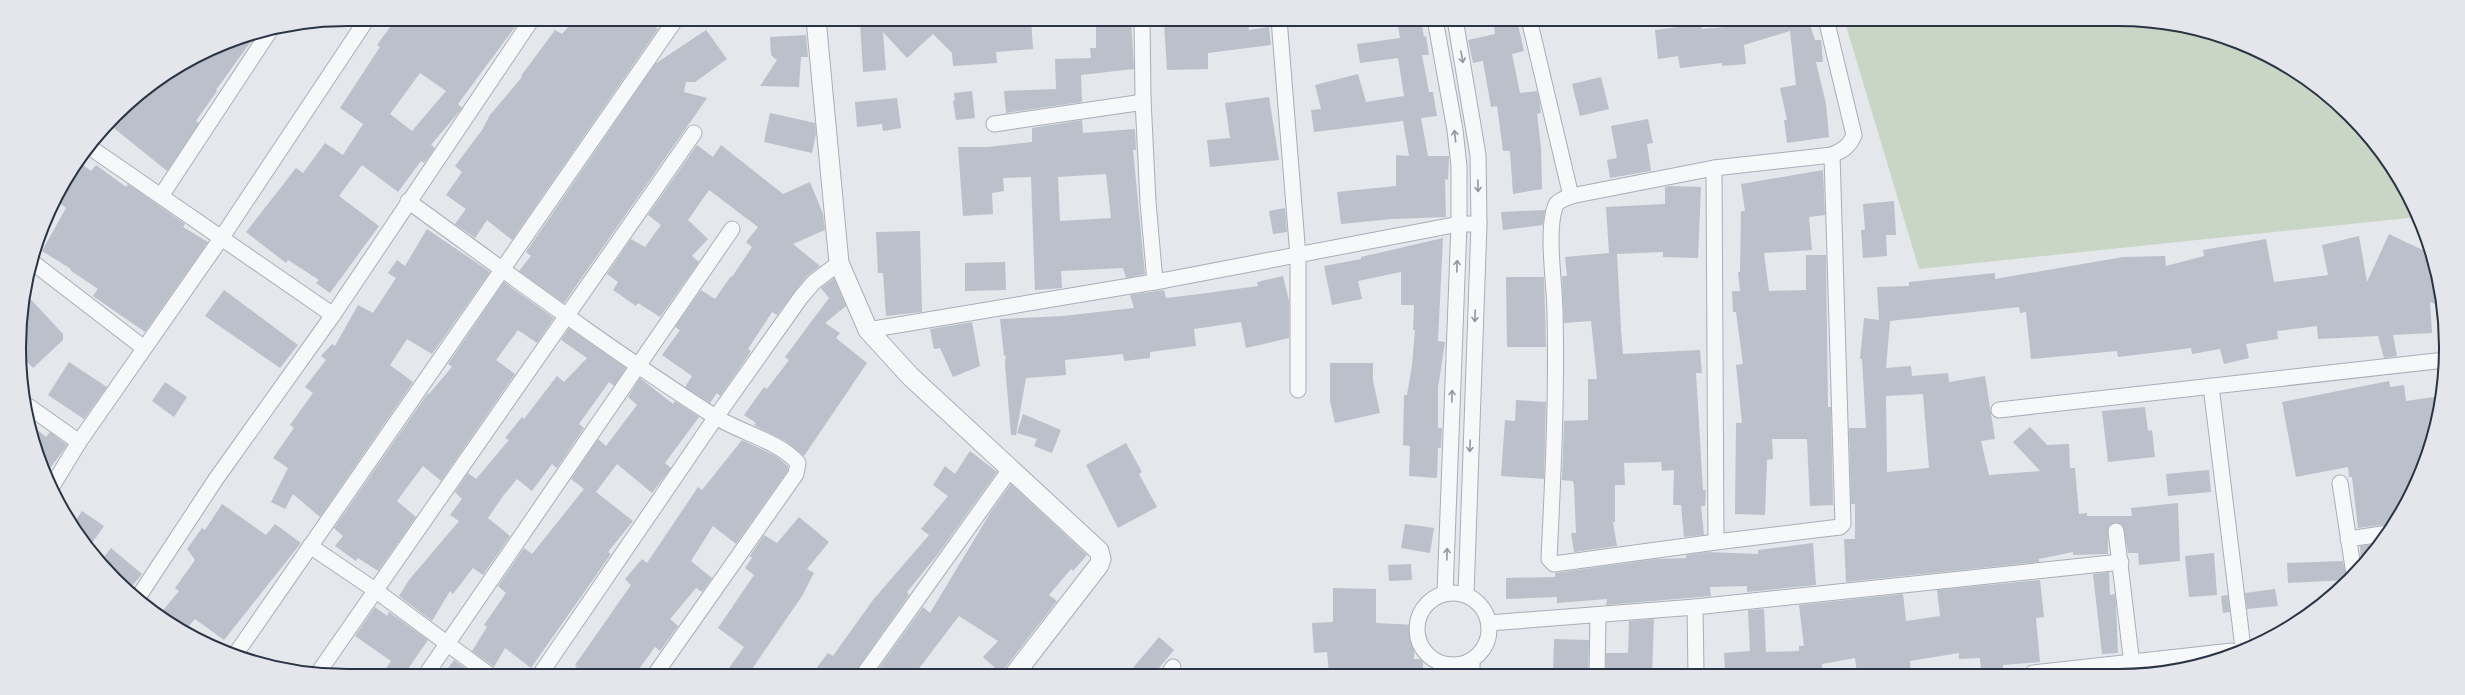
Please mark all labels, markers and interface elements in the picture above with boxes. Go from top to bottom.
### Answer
one-way arrow [1458,50,1466,63]
one-way arrow [1451,130,1459,143]
one-way arrow [1474,179,1482,192]
one-way arrow [1454,260,1461,273]
one-way arrow [1471,309,1479,322]
one-way arrow [1448,390,1456,403]
one-way arrow [1467,439,1474,452]
one-way arrow [1444,548,1451,561]

